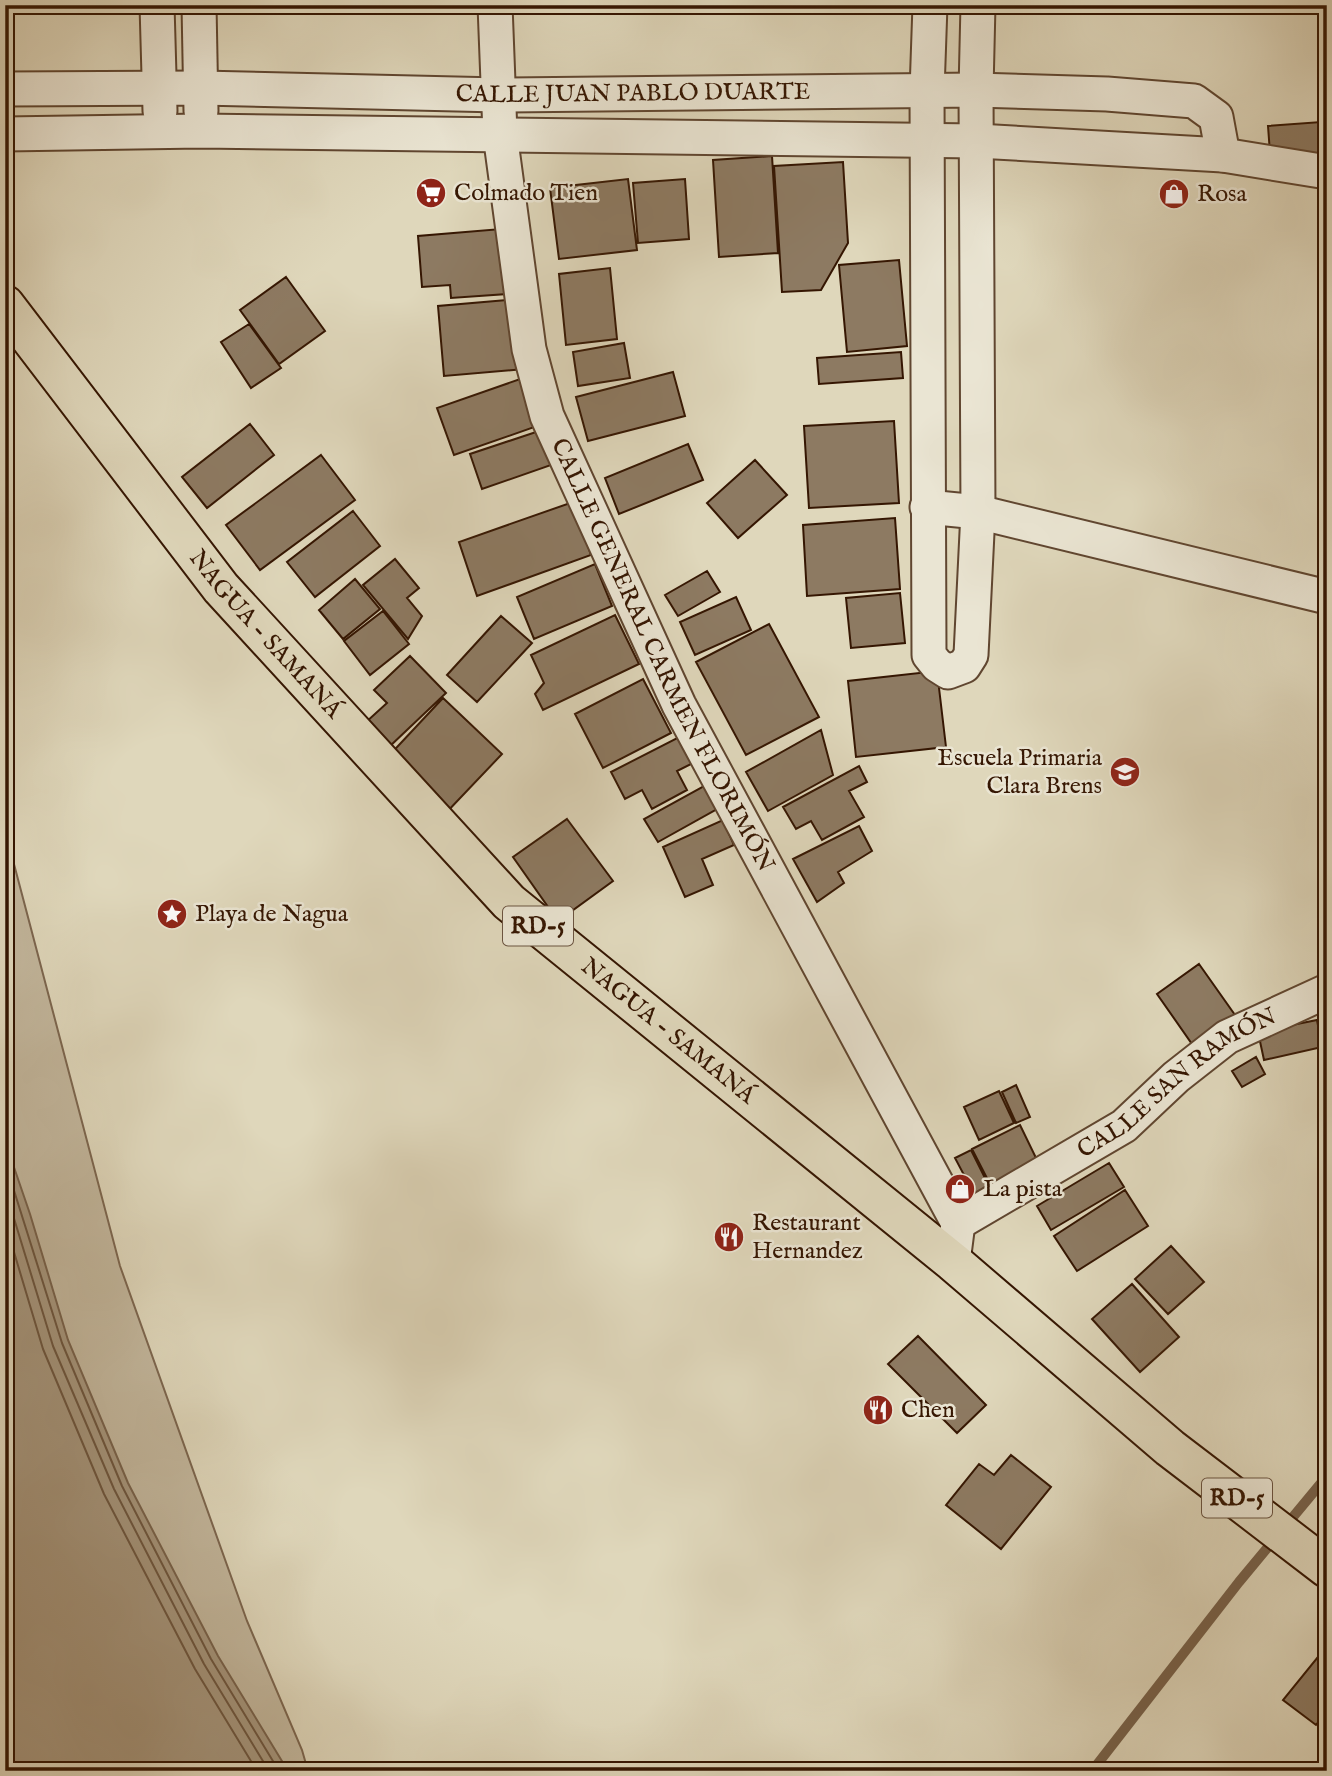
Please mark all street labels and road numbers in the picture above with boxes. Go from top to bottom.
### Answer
street label: CALLE JUAN PABLO DUARTE [455,76,810,111]
street label: CALLE GENERAL CARMEN FLORIMÓN [544,433,782,877]
street label: NAGUA - SAMANÁ [182,544,349,726]
road number: RD-5 [503,906,573,945]
street label: NAGUA - SAMANÁ [575,951,762,1112]
street label: CALLE SAN RAMÓN [1072,1001,1282,1165]
road number: RD-5 [1202,1478,1272,1518]

